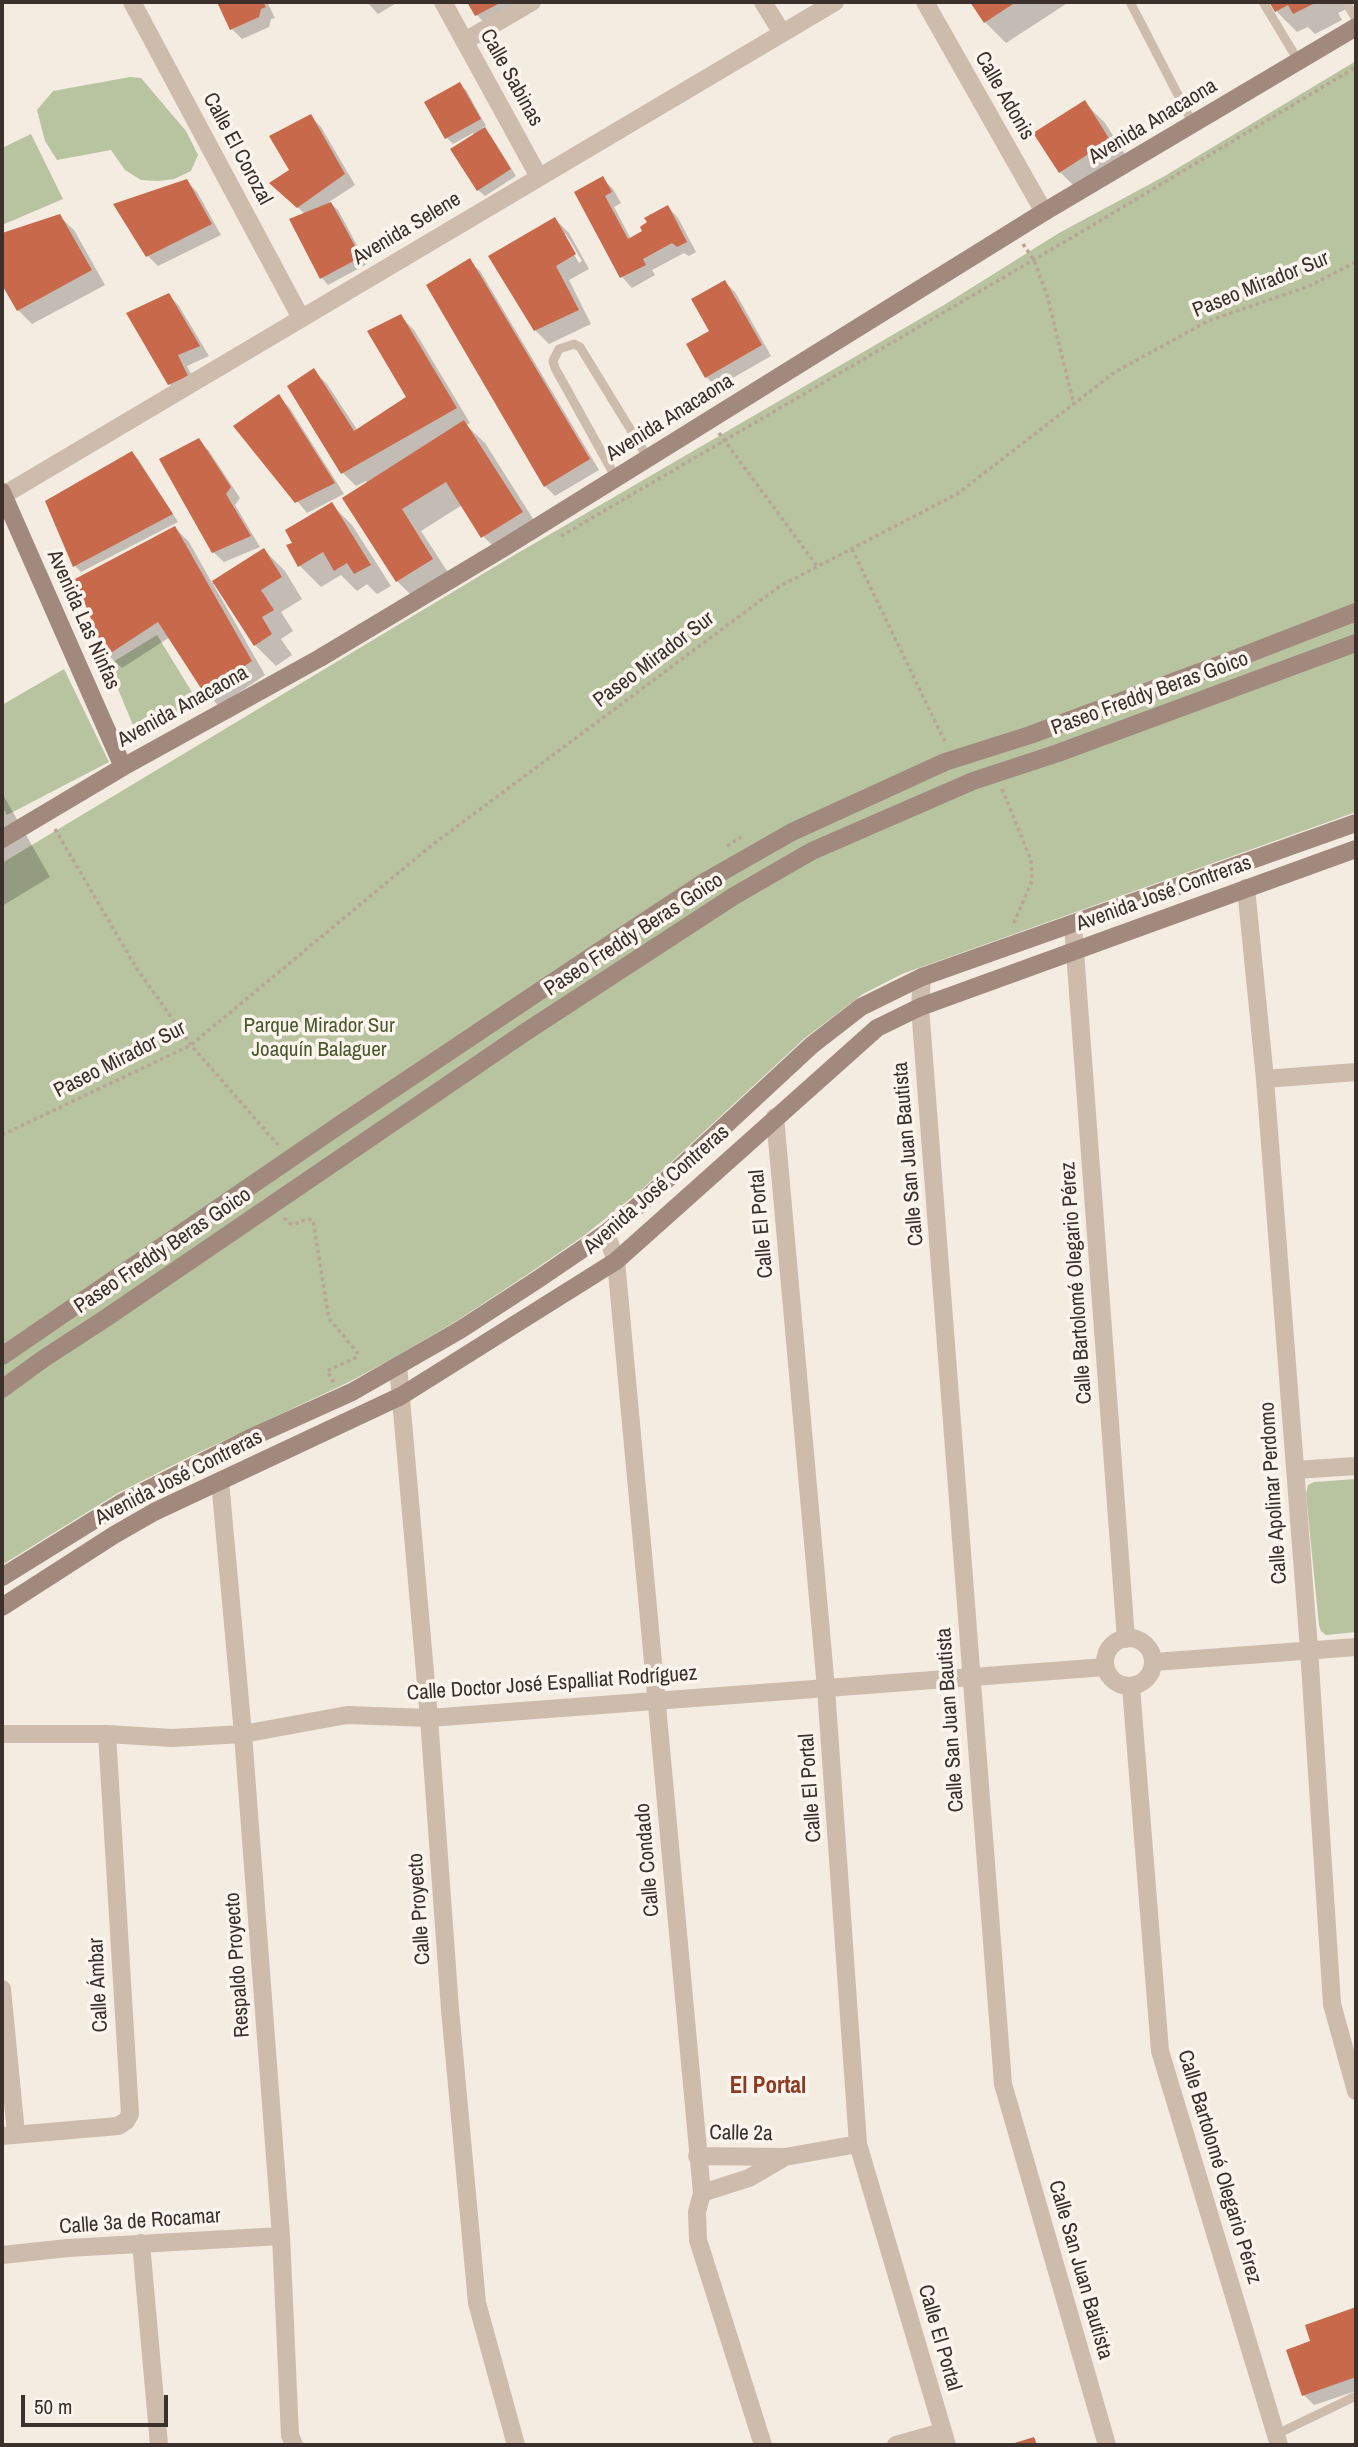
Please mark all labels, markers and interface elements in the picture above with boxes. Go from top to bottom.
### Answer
street label: Calle Sabinas [474,25,548,131]
street label: Calle Adonis [969,47,1039,145]
street label: Avenida Anacaona [1084,74,1222,170]
street label: Calle El Corozal [197,89,277,209]
street label: Avenida Selene [349,187,465,271]
street label: Paseo Mirador Sur [1189,246,1333,324]
street label: Avenida Anacaona [602,369,738,467]
street label: Avenida Las Ninfas [41,546,125,694]
street label: Paseo Mirador Sur [589,606,719,714]
street label: Paseo Freddy Beras Goico [1048,647,1252,741]
street label: Avenida Anacaona [113,661,253,753]
street label: Avenida José Contreras [1073,851,1255,937]
street label: Paseo Freddy Beras Goico [540,868,728,1002]
park label: Parque Mirador Sur Joaquín Balaguer [243,1013,395,1063]
street label: Paseo Mirador Sur [50,1016,190,1104]
street label: Calle San Juan Bautista [888,1061,930,1247]
street label: Avenida José Contreras [579,1120,735,1260]
street label: Calle Bartolomé Olegario Pérez [1056,1161,1098,1405]
street label: Calle El Portal [745,1169,779,1279]
street label: Paseo Freddy Beras Goico [70,1182,256,1320]
street label: Calle Apolinar Perdomo [1255,1401,1293,1585]
street label: Avenida José Contreras [91,1425,267,1531]
street label: Calle San Juan Bautista [932,1627,970,1813]
street label: Calle Doctor José Espalliat Rodríguez [406,1661,698,1707]
street label: Calle El Portal [795,1733,827,1843]
street label: Calle Condado [630,1802,666,1918]
street label: Calle Proyecto [404,1852,436,1966]
street label: Respaldo Proyecto [220,1892,256,2038]
street label: Calle Ámbar [84,1937,114,2033]
street label: Calle Bartolomé Olegario Pérez [1171,2047,1267,2287]
district label: El Portal [730,2073,806,2101]
street label: Calle 2a [709,2121,773,2147]
street label: Calle San Juan Bautista [1042,2178,1118,2362]
street label: Calle 3a de Rocamar [58,2204,222,2240]
street label: Calle El Portal [912,2282,966,2394]
scale bar [24,2380,172,2424]
text: 50 m [34,2392,72,2421]

